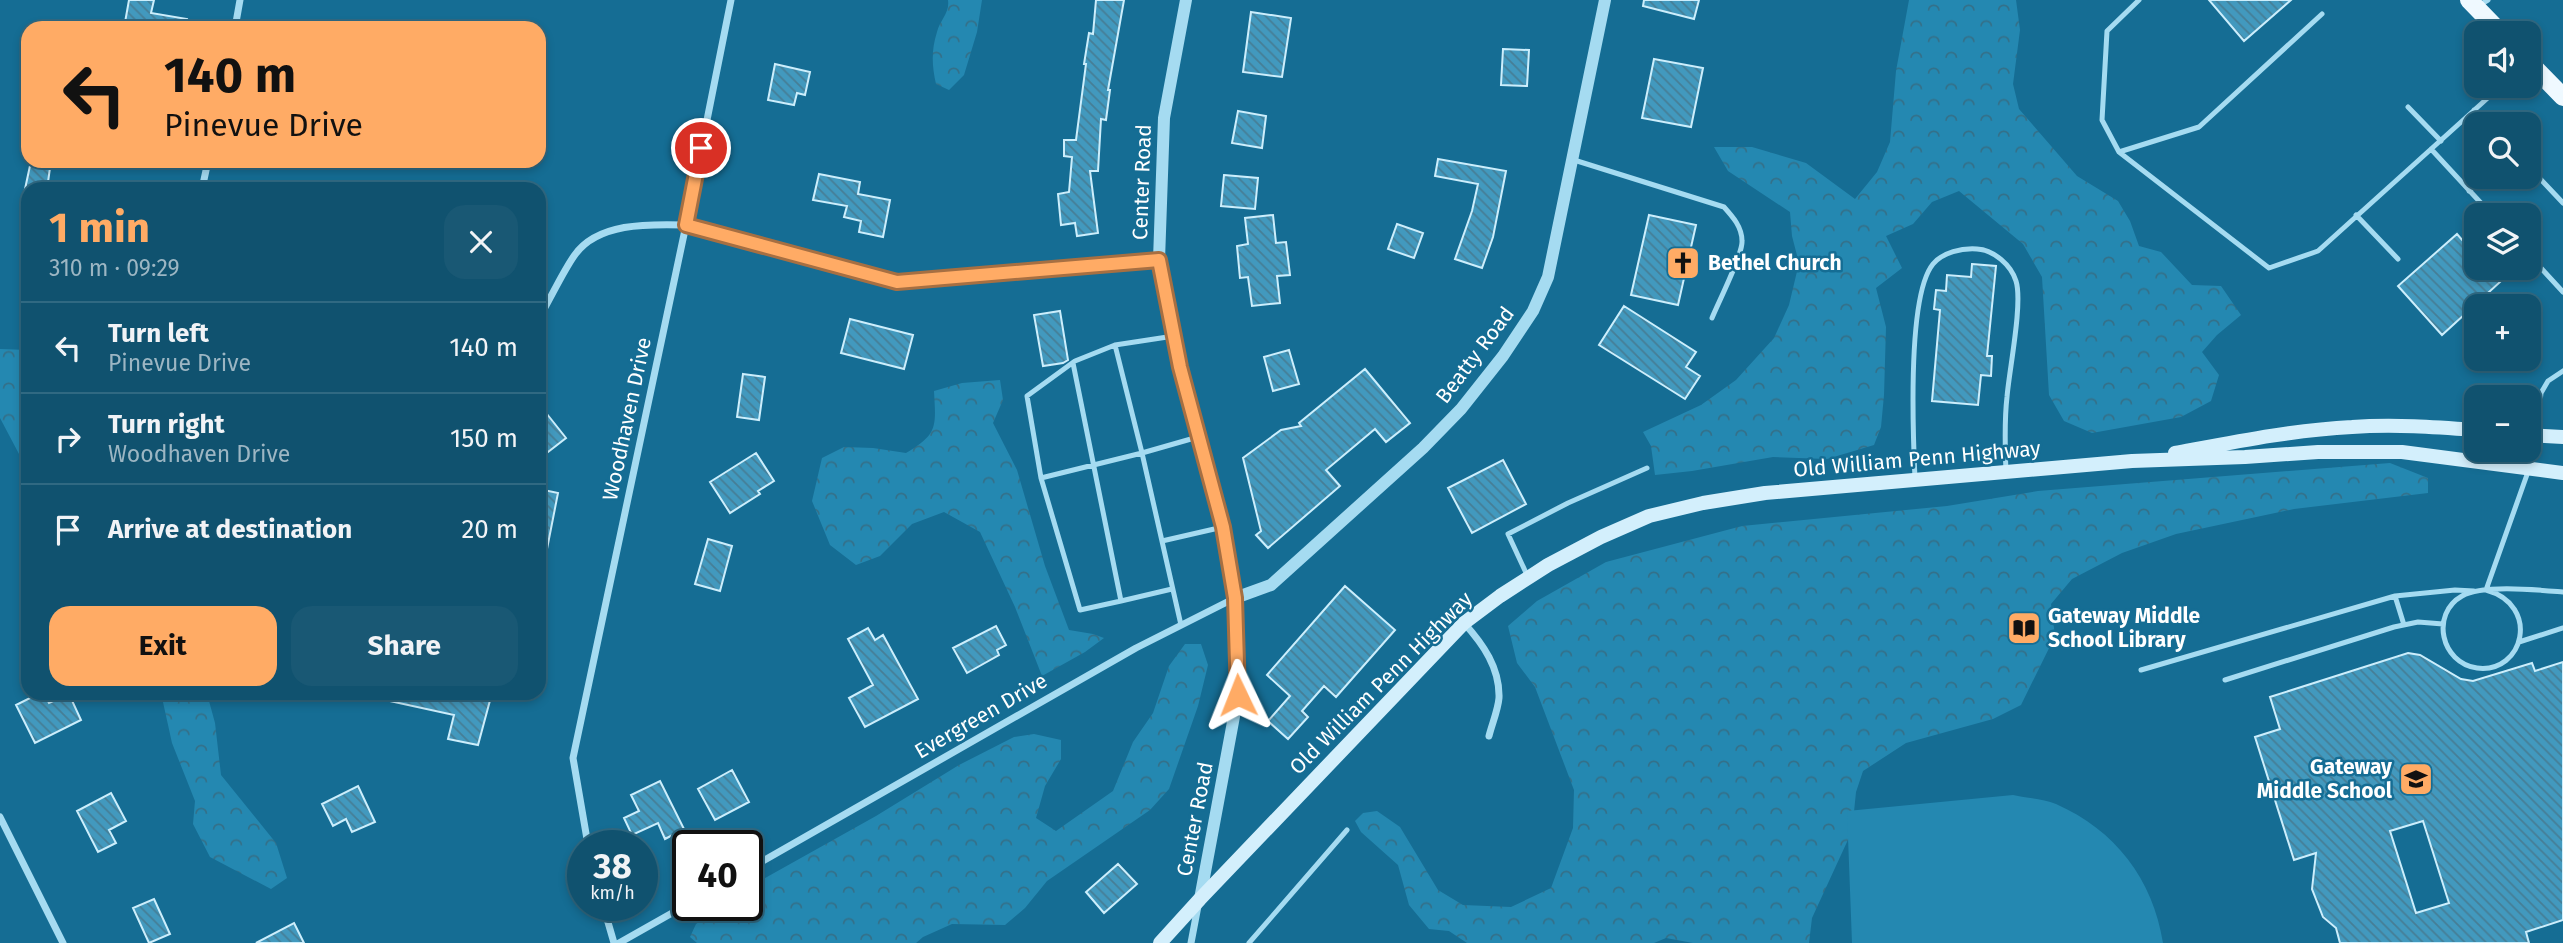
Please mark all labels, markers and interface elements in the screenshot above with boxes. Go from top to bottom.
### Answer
map controls [2464,21,2541,462]
button: sound [2464,21,2541,98]
text: 140 m [164,46,296,105]
icon: left [49,49,140,140]
text: Pinevue Drive [164,106,363,144]
button: search [2464,112,2541,189]
pin [671,118,731,178]
street label: Center Road [1127,124,1157,240]
icon: arrive [682,129,720,167]
text: 1 min [49,203,150,253]
button: layers [2464,203,2541,280]
button: close [444,205,518,279]
church icon: Bethel Church [1664,244,1702,282]
place label: Bethel Church [1708,250,1842,276]
text: 310 m · 09:29 [49,254,180,282]
button: + [2464,294,2541,371]
street label: Beatty Road [1430,301,1520,409]
text: Turn left [108,318,209,349]
icon: left [49,329,87,367]
text: 140 m [449,332,518,363]
street label: Woodhaven Drive [597,335,657,503]
text: Pinevue Drive [108,349,251,377]
button: − [2464,385,2541,462]
text: Turn right [108,409,225,440]
icon: right [49,420,87,458]
text: 150 m [450,423,518,454]
street label: Old William Penn Highway [1792,435,2042,483]
text: Woodhaven Drive [108,440,290,468]
icon: arrive [49,511,87,549]
text: Arrive at destination [108,514,352,545]
text: 20 m [461,514,518,545]
street label: Old William Penn Highway [1284,586,1478,780]
place label: Gateway Middle School Library [2048,603,2201,653]
button: Exit [49,606,277,686]
button: Share [291,606,518,686]
library icon: Gateway Middle School Library [2005,609,2043,647]
position arrow [1201,658,1275,732]
street label: Evergreen Drive [910,668,1052,764]
place label: Gateway Middle School [2257,754,2393,804]
street label: Center Road [1171,760,1219,878]
school or university icon: Gateway Middle School [2397,760,2435,798]
speed limit sign: 40 [672,830,763,921]
text: 38 [593,845,632,887]
text: km/h [590,882,635,904]

